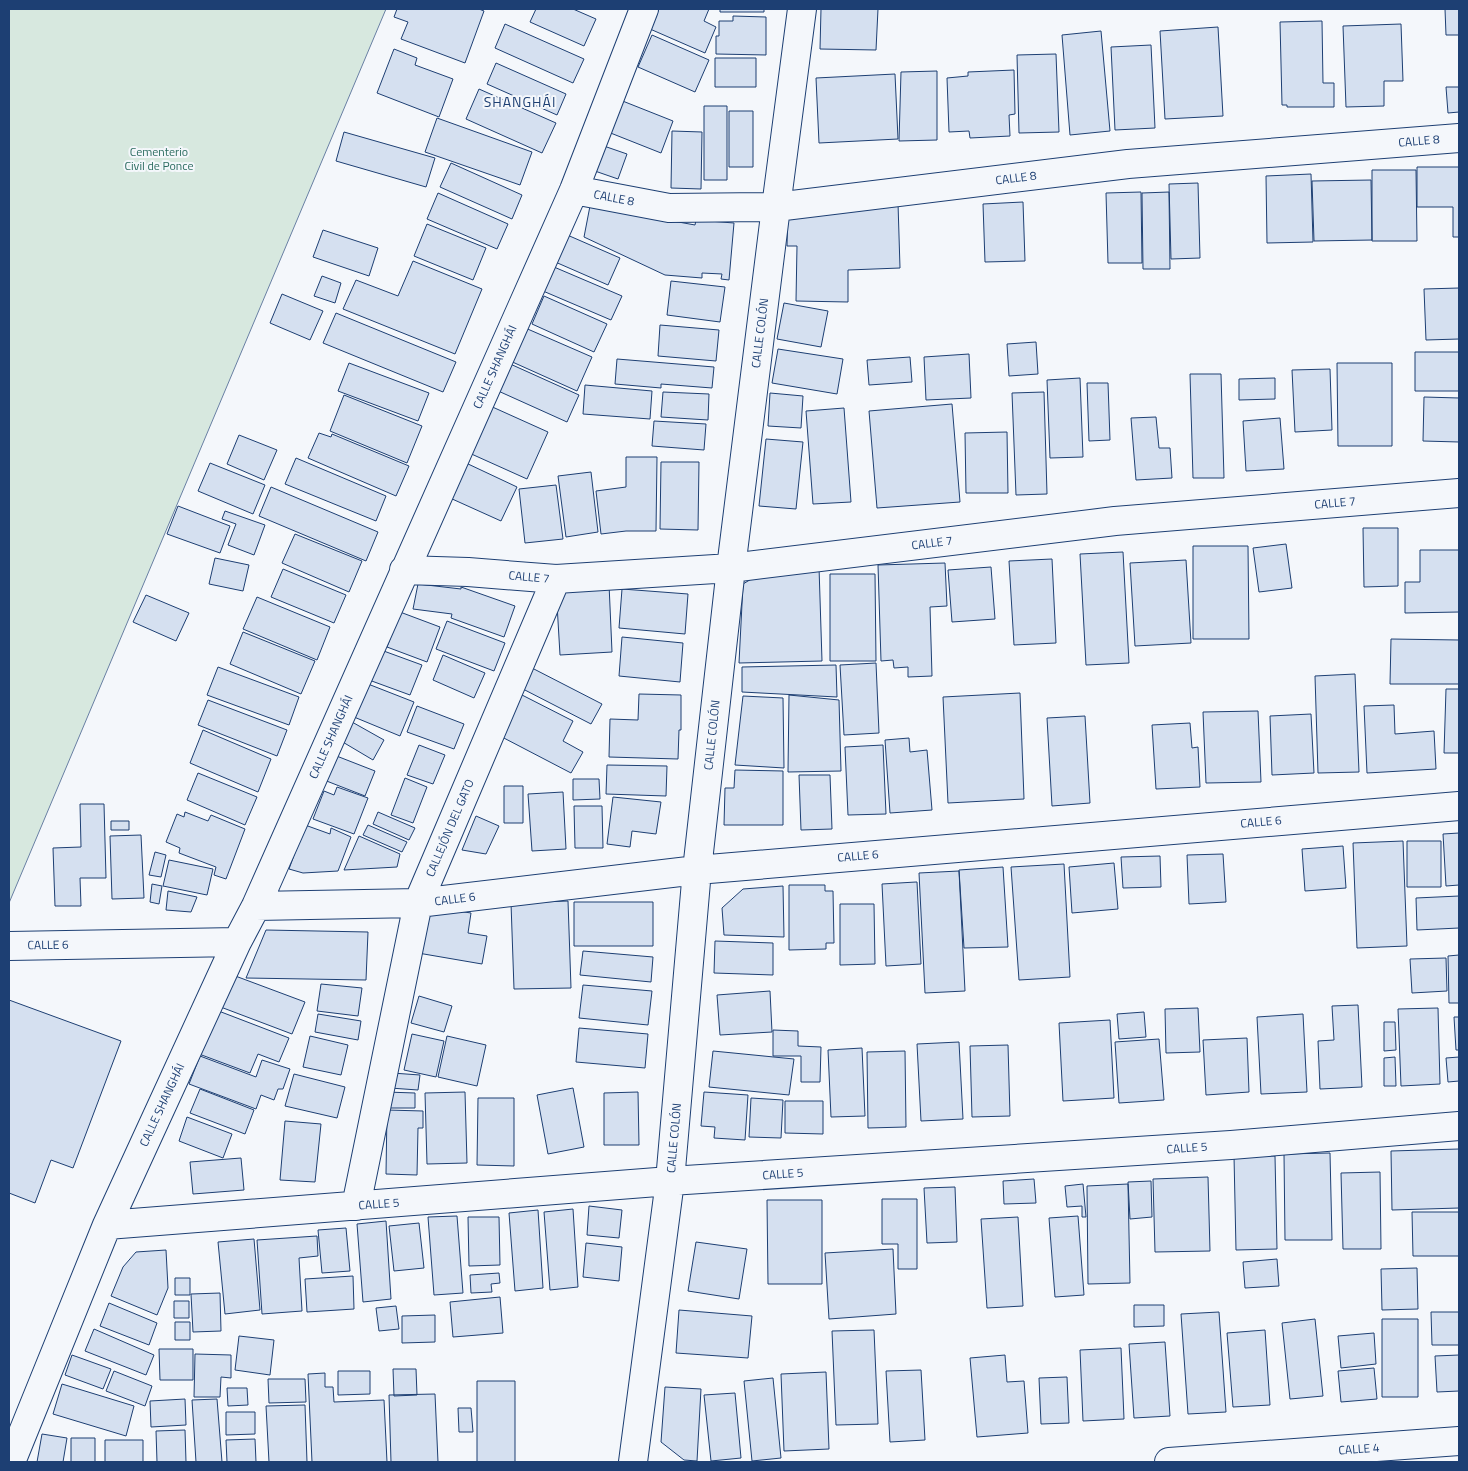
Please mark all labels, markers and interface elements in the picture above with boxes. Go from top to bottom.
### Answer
district label: SHANGHÁI [484,91,556,112]
street label: CALLE 8 [1398,129,1441,152]
park label: Cementerio Civil de Ponce [124,142,194,175]
street label: CALLE 8 [994,166,1038,189]
street label: CALLE 8 [592,184,636,211]
street label: CALLE COLÓN [746,297,773,369]
street label: CALLE SHANGHÁI [468,322,522,412]
street label: CALLE 7 [1314,491,1356,514]
street label: CALLE 7 [910,531,954,554]
street label: CALLE 7 [508,565,550,588]
street label: CALLE SHANGHÁI [304,692,358,782]
street label: CALLE COLÓN [698,699,725,771]
street label: CALLEJÓN DEL GATO [420,776,479,880]
street label: CALLE 6 [1240,810,1283,833]
street label: CALLE 6 [837,844,880,867]
street label: CALLE 6 [433,887,477,910]
street label: CALLE 6 [27,935,69,954]
street label: CALLE SHANGHÁI [134,1060,189,1150]
street label: CALLE COLÓN [661,1102,686,1174]
street label: CALLE 5 [1166,1137,1208,1158]
street label: CALLE 5 [762,1163,804,1184]
street label: CALLE 5 [358,1193,400,1214]
street label: CALLE 4 [1338,1438,1380,1459]

